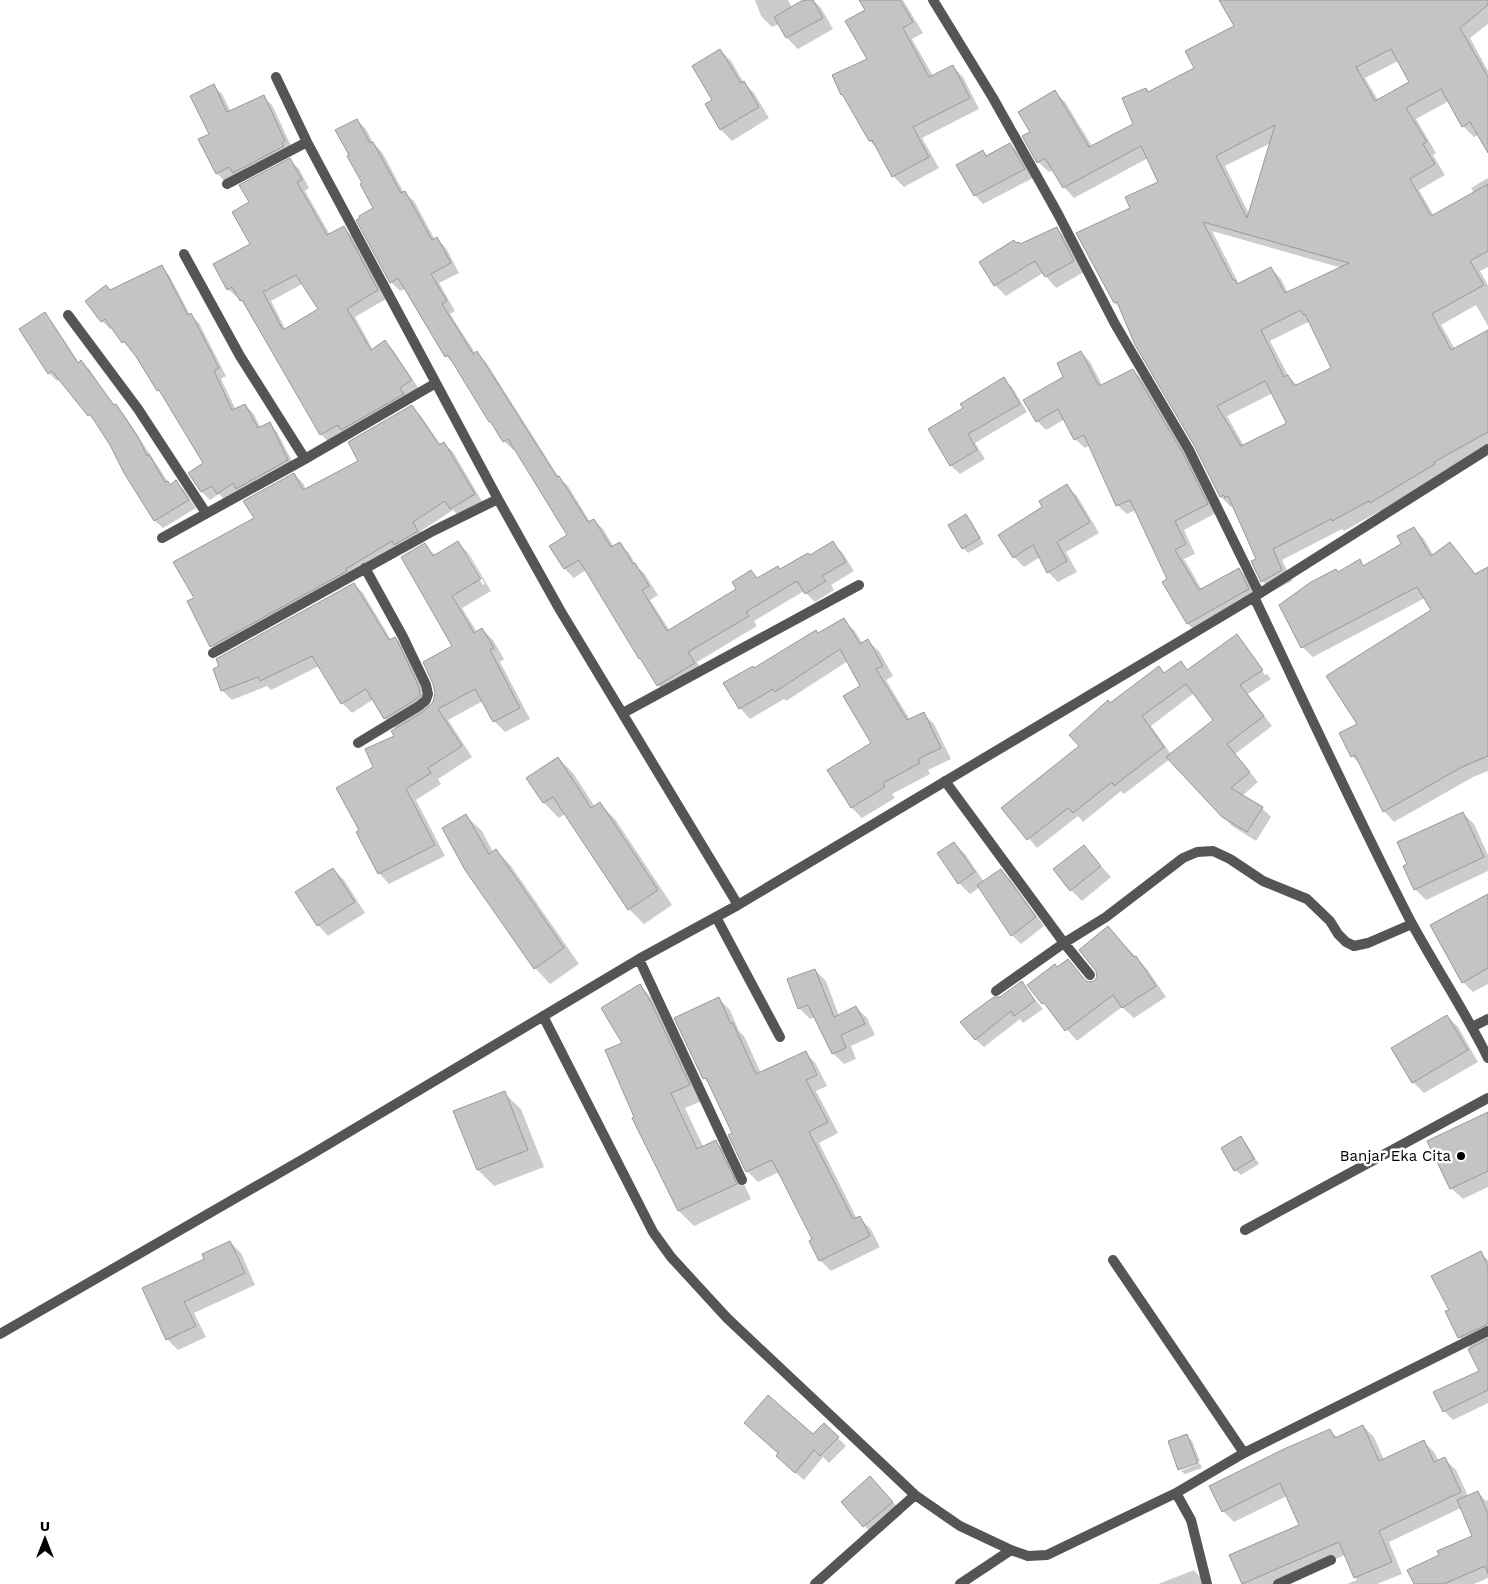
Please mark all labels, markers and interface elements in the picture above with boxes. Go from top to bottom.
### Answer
place label: Banjar Eka Cita [1340,1147,1452,1165]
marker: Banjar Eka Cita [1455,1150,1467,1162]
north arrow [20,1514,70,1564]
text: U [40,1518,50,1534]

